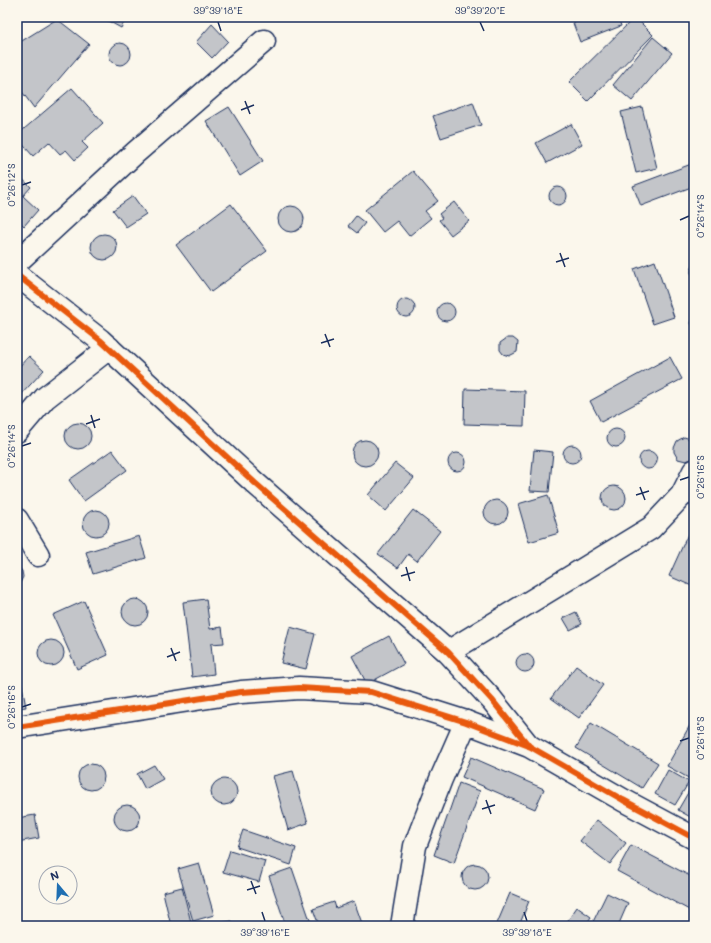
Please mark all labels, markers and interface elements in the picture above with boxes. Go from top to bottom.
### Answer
text: 39°39'18"E [193,3,243,17]
text: 39°39'20"E [455,3,506,17]
text: 0°26'12"S [4,163,18,207]
text: 0°26'14"S [693,194,707,238]
text: 0°26'14"S [4,424,18,468]
text: 0°26'16"S [693,455,707,499]
text: 0°26'16"S [4,685,18,729]
text: 0°26'18"S [693,716,707,760]
north arrow [38,865,78,905]
text: N [48,867,61,884]
text: 39°39'16"E [240,925,290,939]
text: 39°39'18"E [502,925,552,939]

